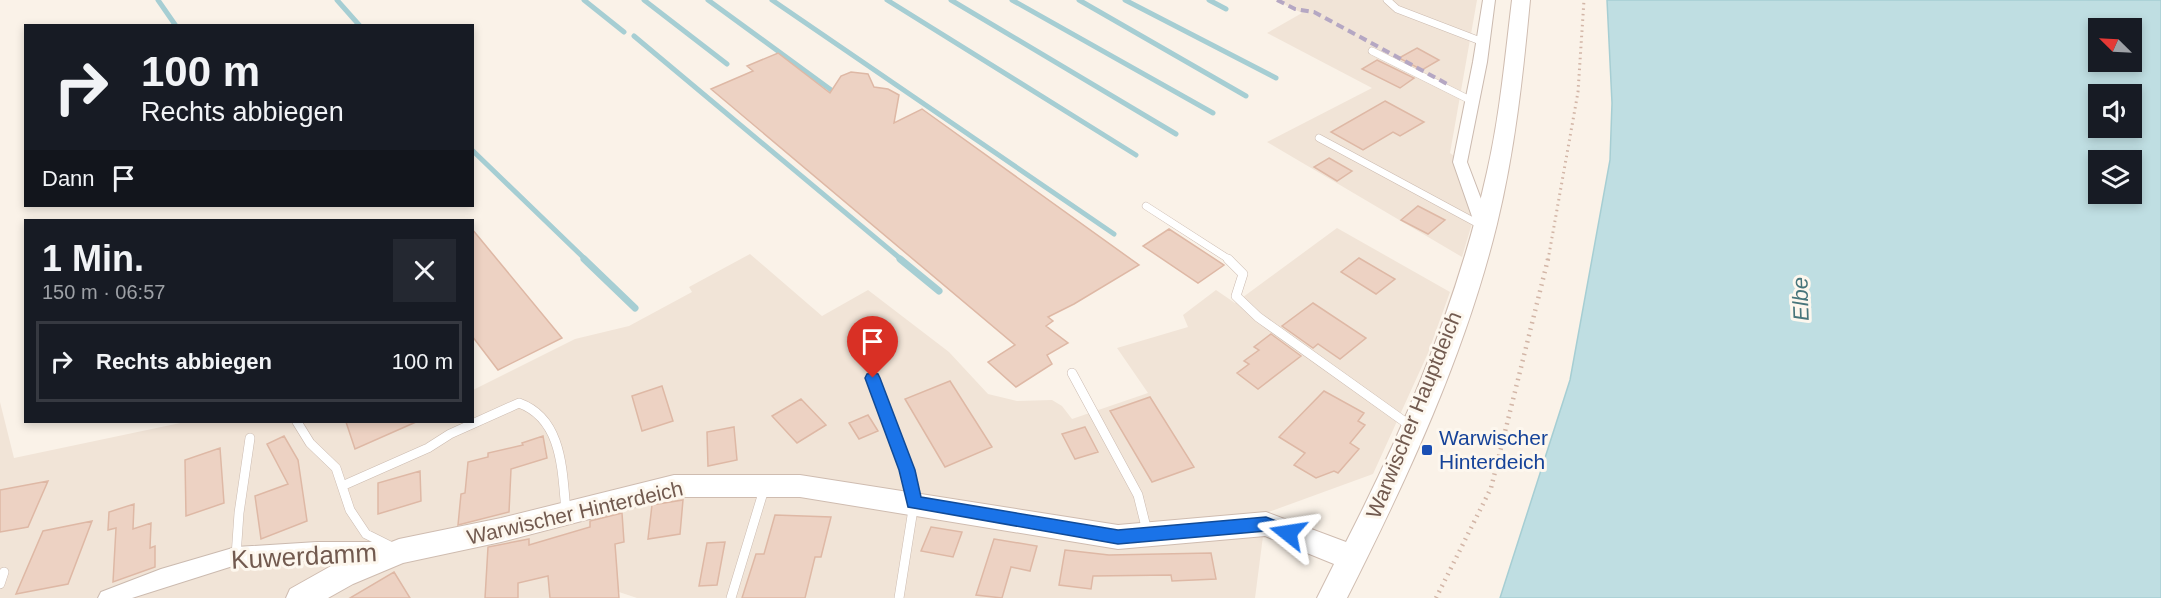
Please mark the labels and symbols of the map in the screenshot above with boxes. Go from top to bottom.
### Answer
north arrow [2088,18,2142,72]
water label: Elbe [1787,277,1814,321]
street label: Warwischer Hauptdeich [1361,308,1466,522]
pin [847,316,898,378]
place label: Warwischer Hinterdeich [1439,426,1548,473]
marker: Warwischer Hinterdeich [1420,443,1434,457]
street label: Warwischer Hinterdeich [465,476,685,549]
position arrow [1256,501,1320,565]
street label: Kuwerdamm [230,537,378,575]

